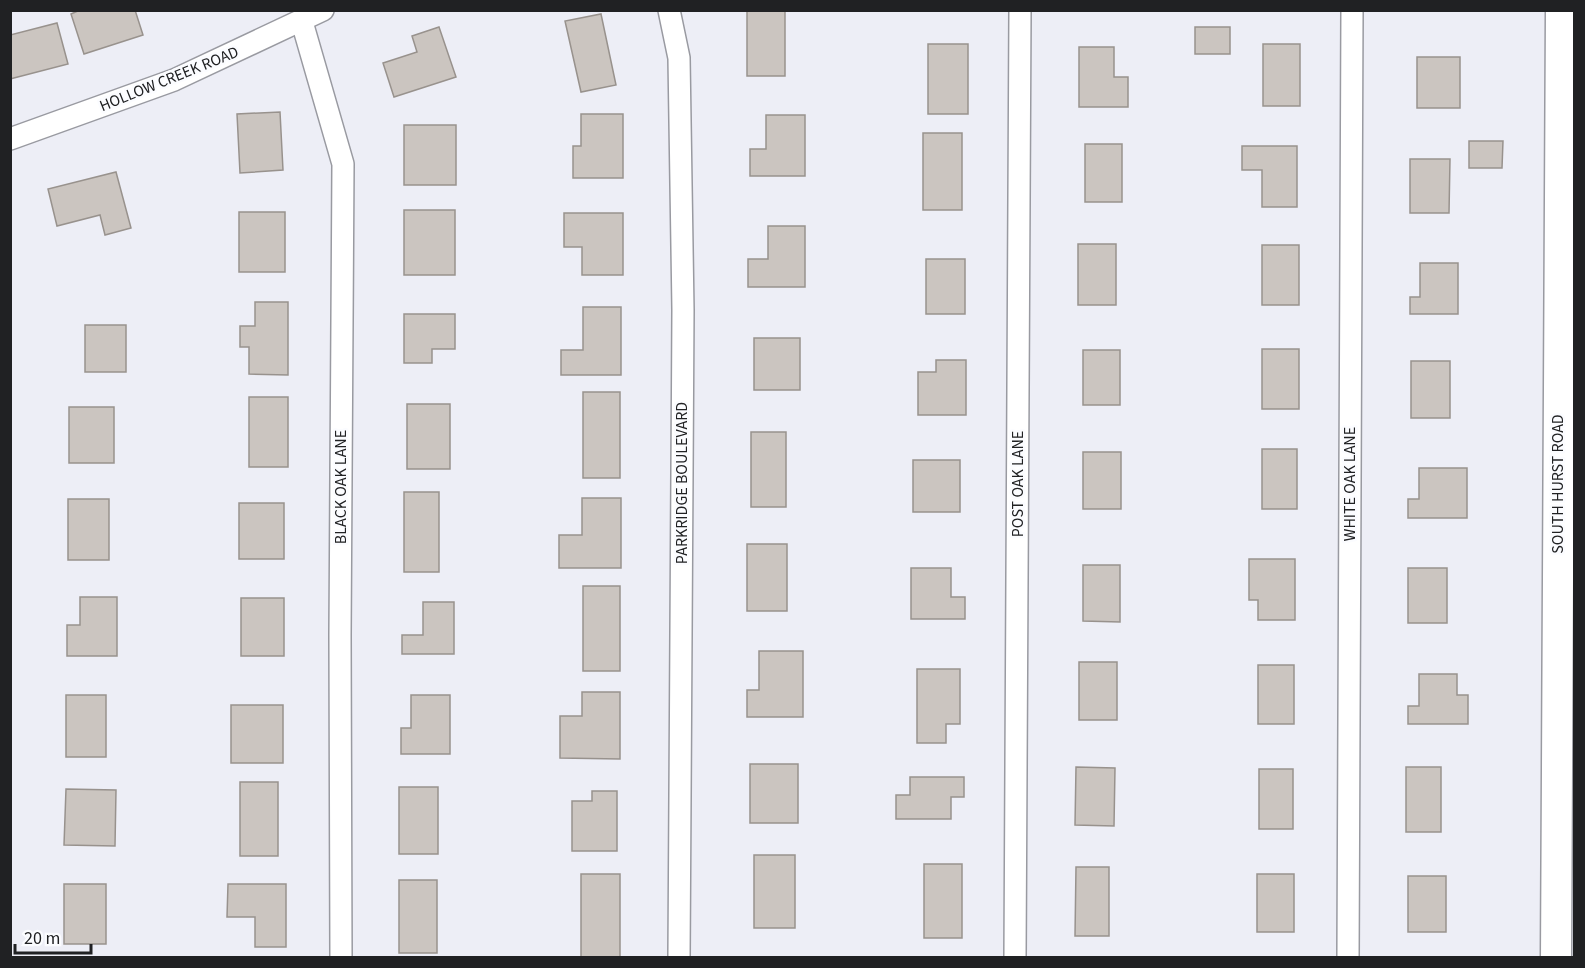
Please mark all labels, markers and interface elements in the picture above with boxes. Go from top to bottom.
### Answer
street label: HOLLOW CREEK ROAD [96,41,242,117]
street label: PARKRIDGE BOULEVARD [671,402,693,564]
street label: SOUTH HURST ROAD [1547,414,1569,554]
street label: WHITE OAK LANE [1339,427,1361,541]
street label: BLACK OAK LANE [330,430,352,544]
street label: POST OAK LANE [1007,431,1029,537]
scale bar [15,917,92,955]
text: 20 m [24,926,60,951]

